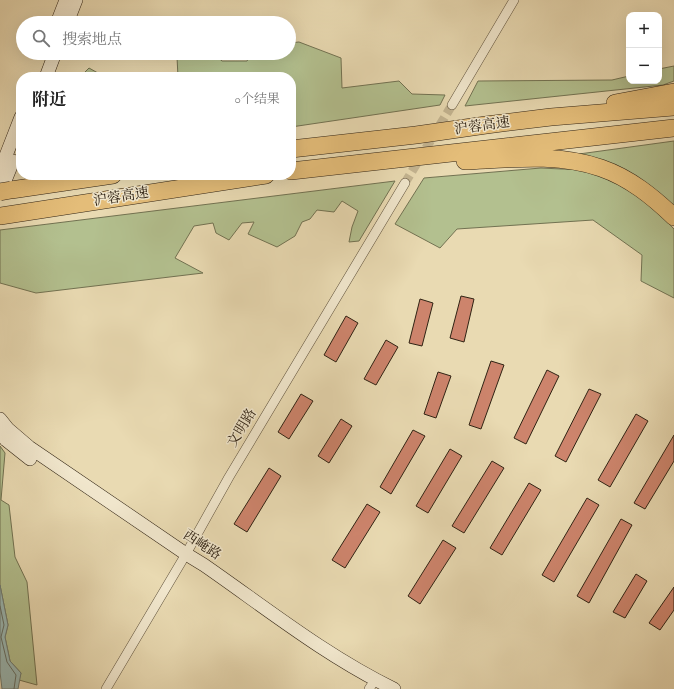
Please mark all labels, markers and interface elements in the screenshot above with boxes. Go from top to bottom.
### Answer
map controls [626,12,662,84]
button: + [626,12,662,48]
search box [16,16,296,60]
icon: search [30,27,52,49]
text: 搜索地点 [62,30,122,49]
button: − [626,48,662,84]
text: 附近 [32,90,66,111]
text: 0个结果 [235,91,280,108]
street label: 沪蓉高速 [453,113,511,139]
street label: 沪蓉高速 [92,184,150,210]
street label: 文明路 [223,405,261,451]
street label: 西崦路 [179,526,225,564]

